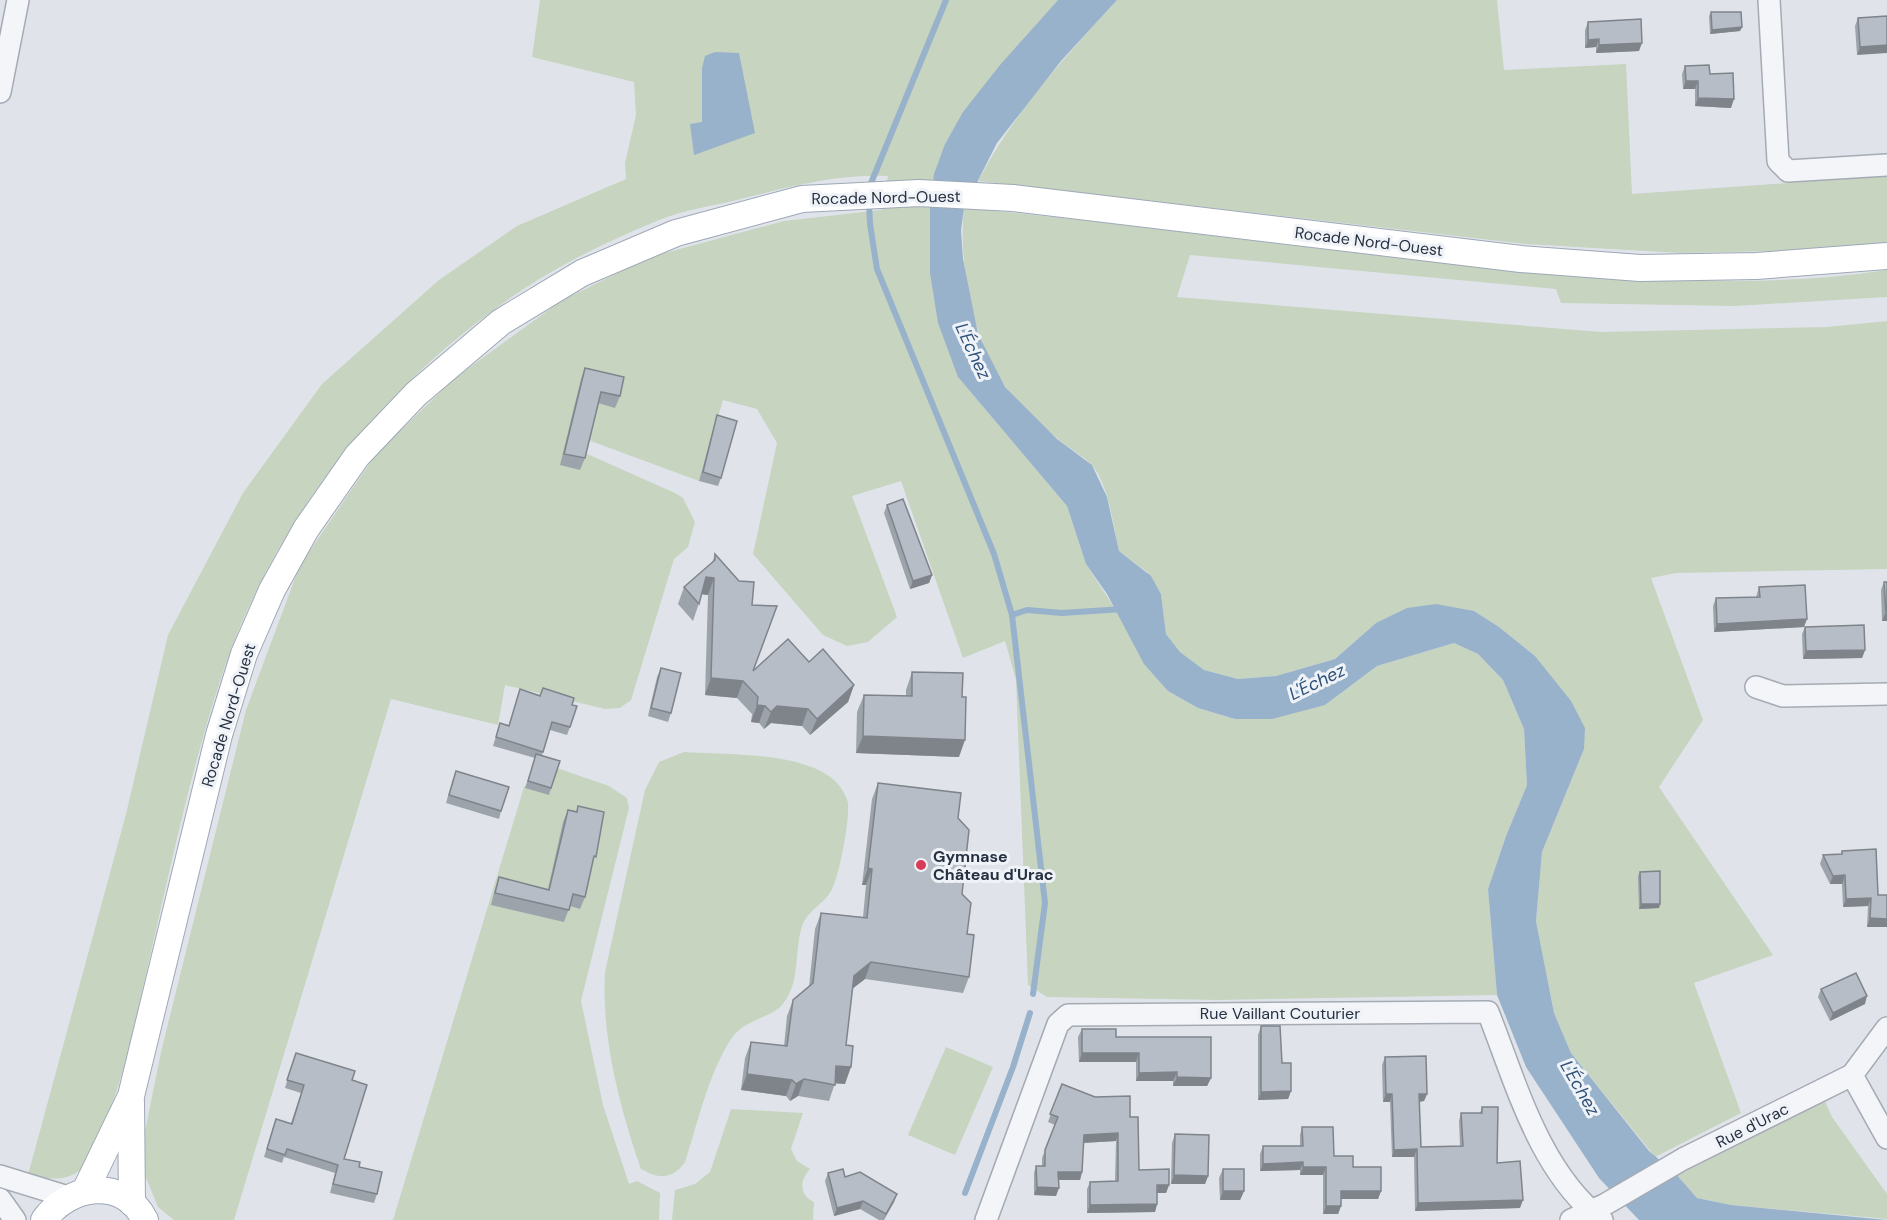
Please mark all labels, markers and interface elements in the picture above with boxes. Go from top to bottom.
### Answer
street label: Rocade Nord-Ouest [811,186,961,209]
street label: Rocade Nord-Ouest [1294,222,1444,261]
water label: L'Échez [949,319,997,384]
street label: Rocade Nord-Ouest [197,641,260,790]
water label: L'Échez [1285,658,1350,706]
place label: Gymnase Château d'Urac [933,846,1054,885]
marker: Gymnase Château d'Urac [914,858,928,872]
street label: Rue Vaillant Couturier [1200,1003,1360,1024]
water label: L'Échez [1555,1056,1606,1120]
street label: Rue d'Urac [1712,1098,1792,1153]

